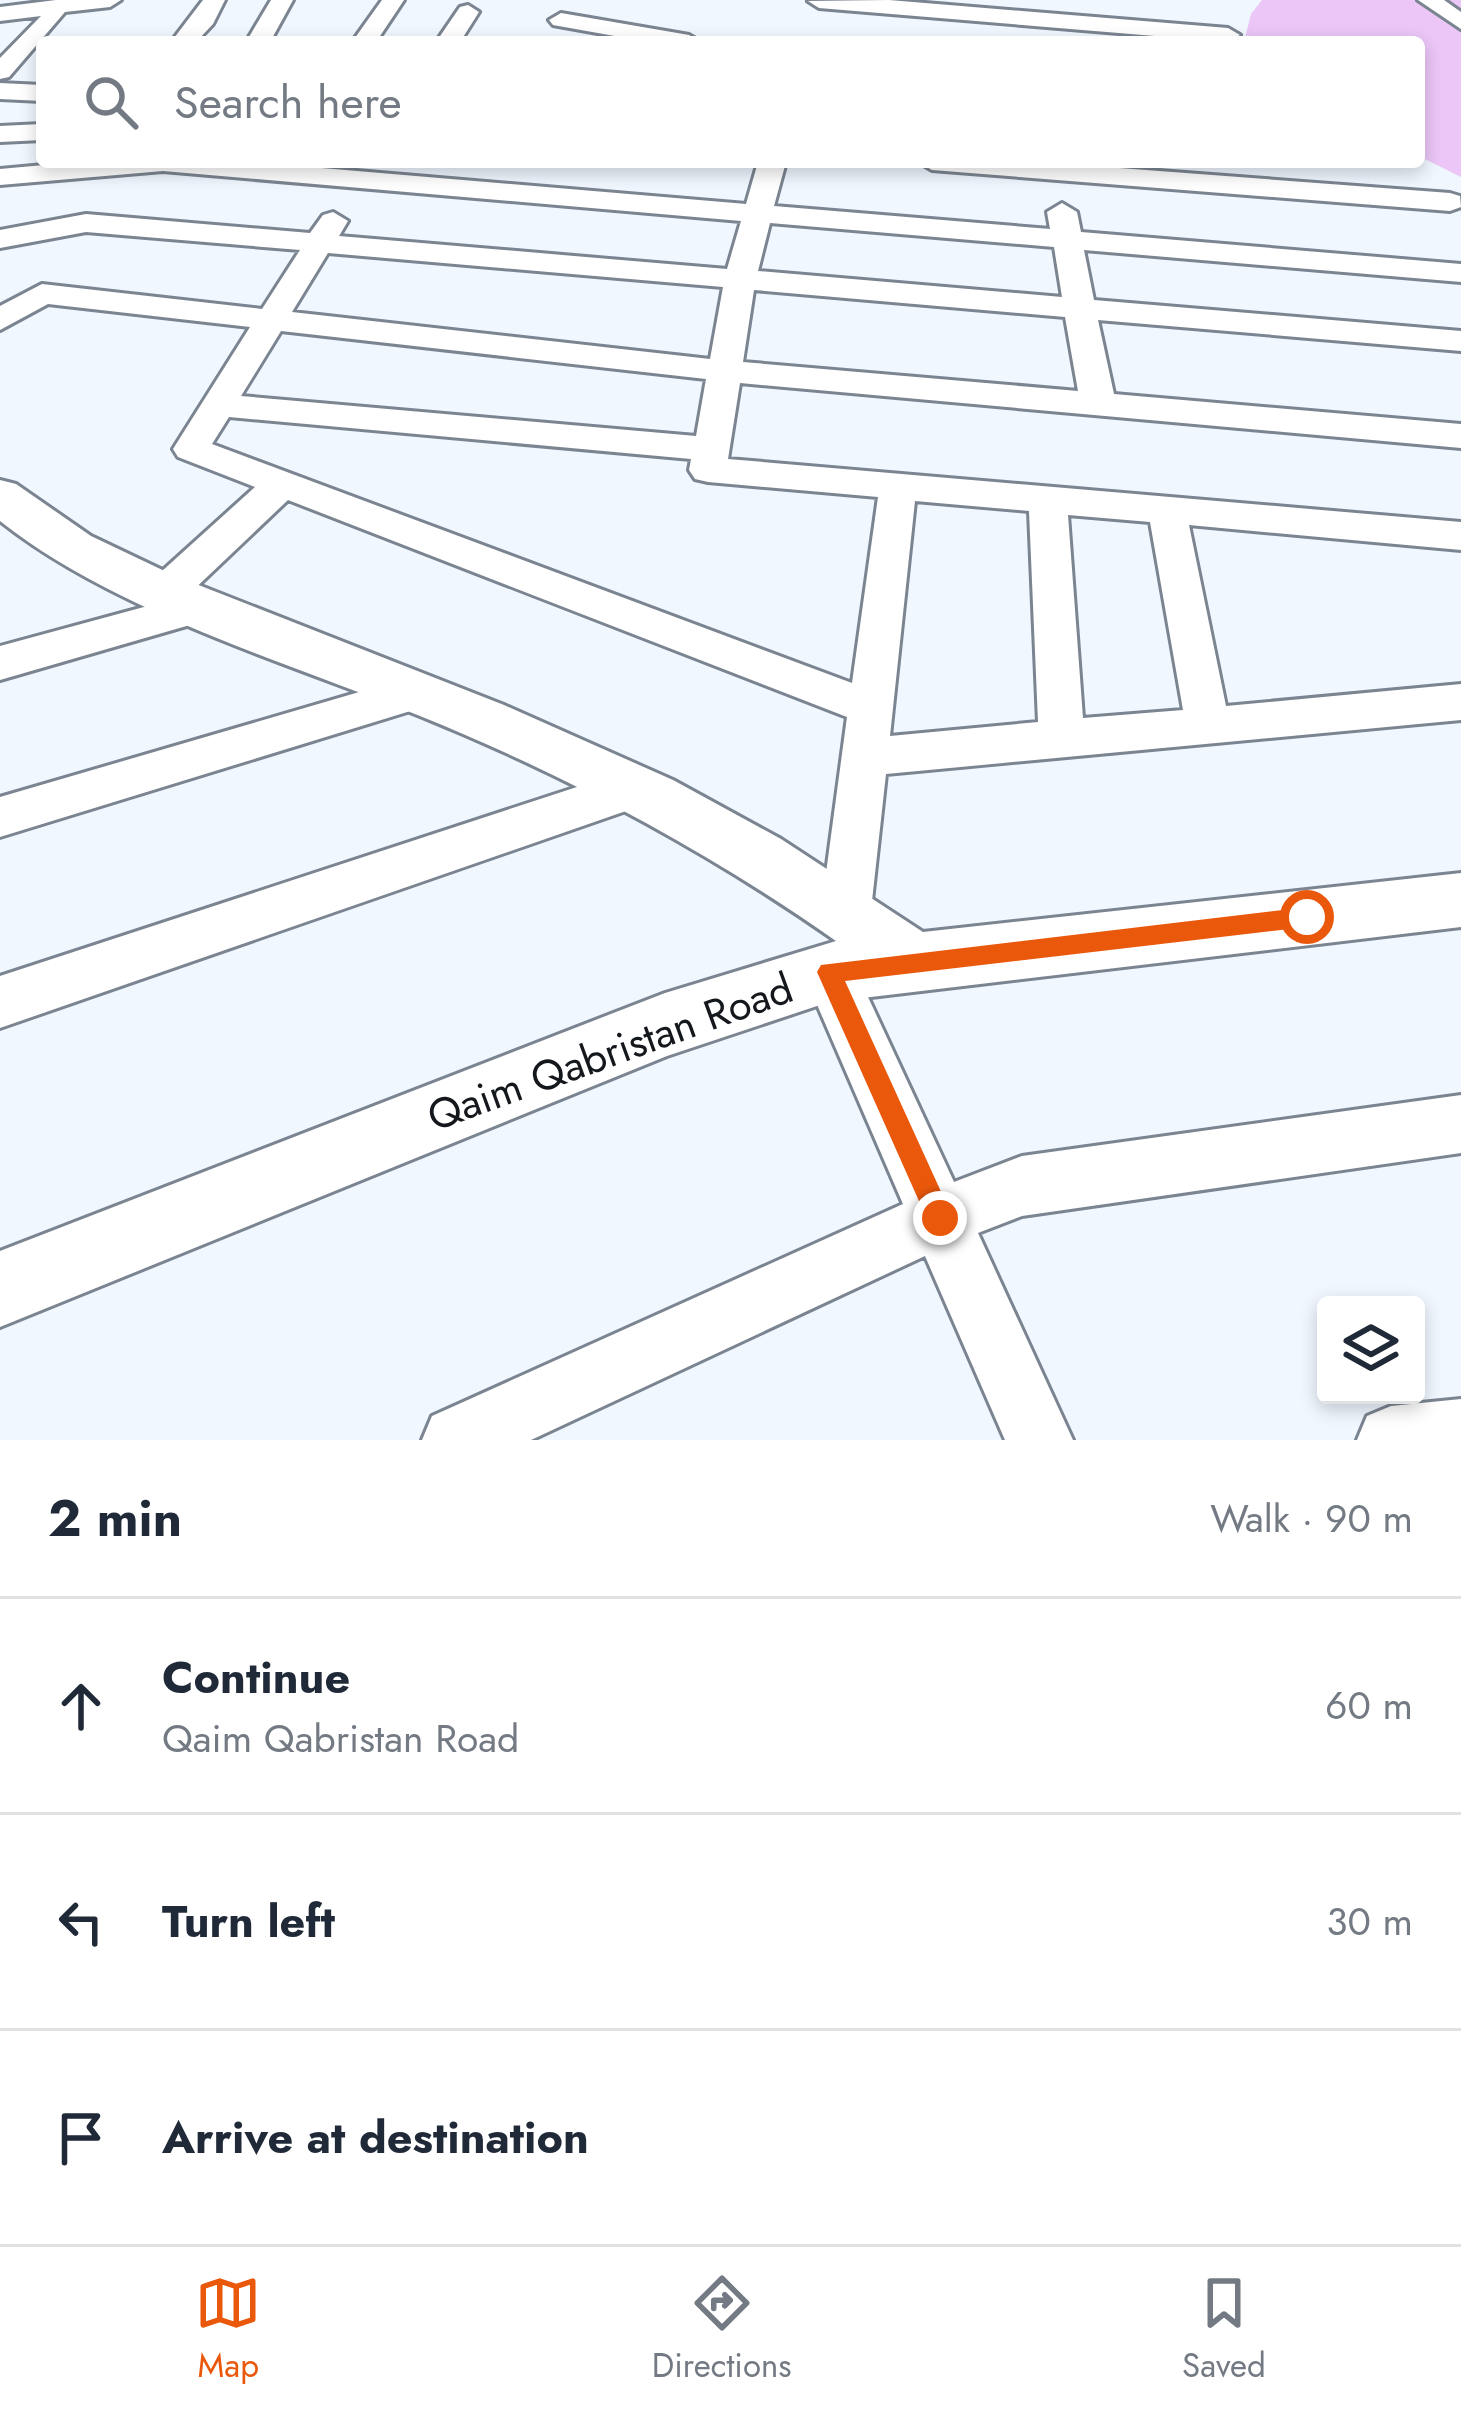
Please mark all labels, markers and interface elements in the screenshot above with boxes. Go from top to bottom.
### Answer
search box [36,36,1425,168]
icon: search [78,69,144,135]
text: Search here [174,70,402,135]
route start [1280,890,1334,944]
street label: Qaim Qabristan Road [419,958,801,1146]
route end [913,1191,967,1245]
map controls [1317,1296,1425,1404]
button: layers [1317,1296,1425,1404]
text: 2 min [48,1481,182,1555]
text: Walk · 90 m [1210,1490,1413,1547]
text: Continue [162,1645,350,1710]
icon: ahead [48,1673,114,1739]
text: 60 m [1325,1677,1413,1734]
text: Qaim Qabristan Road [162,1710,519,1767]
icon: left [48,1889,114,1955]
text: Turn left [162,1889,335,1954]
text: 30 m [1326,1893,1413,1950]
icon: arrive [48,2105,114,2171]
text: Arrive at destination [162,2105,589,2170]
tab: Map [195,2270,261,2389]
tab: Directions [652,2270,792,2389]
tab: Saved [1182,2270,1266,2389]

